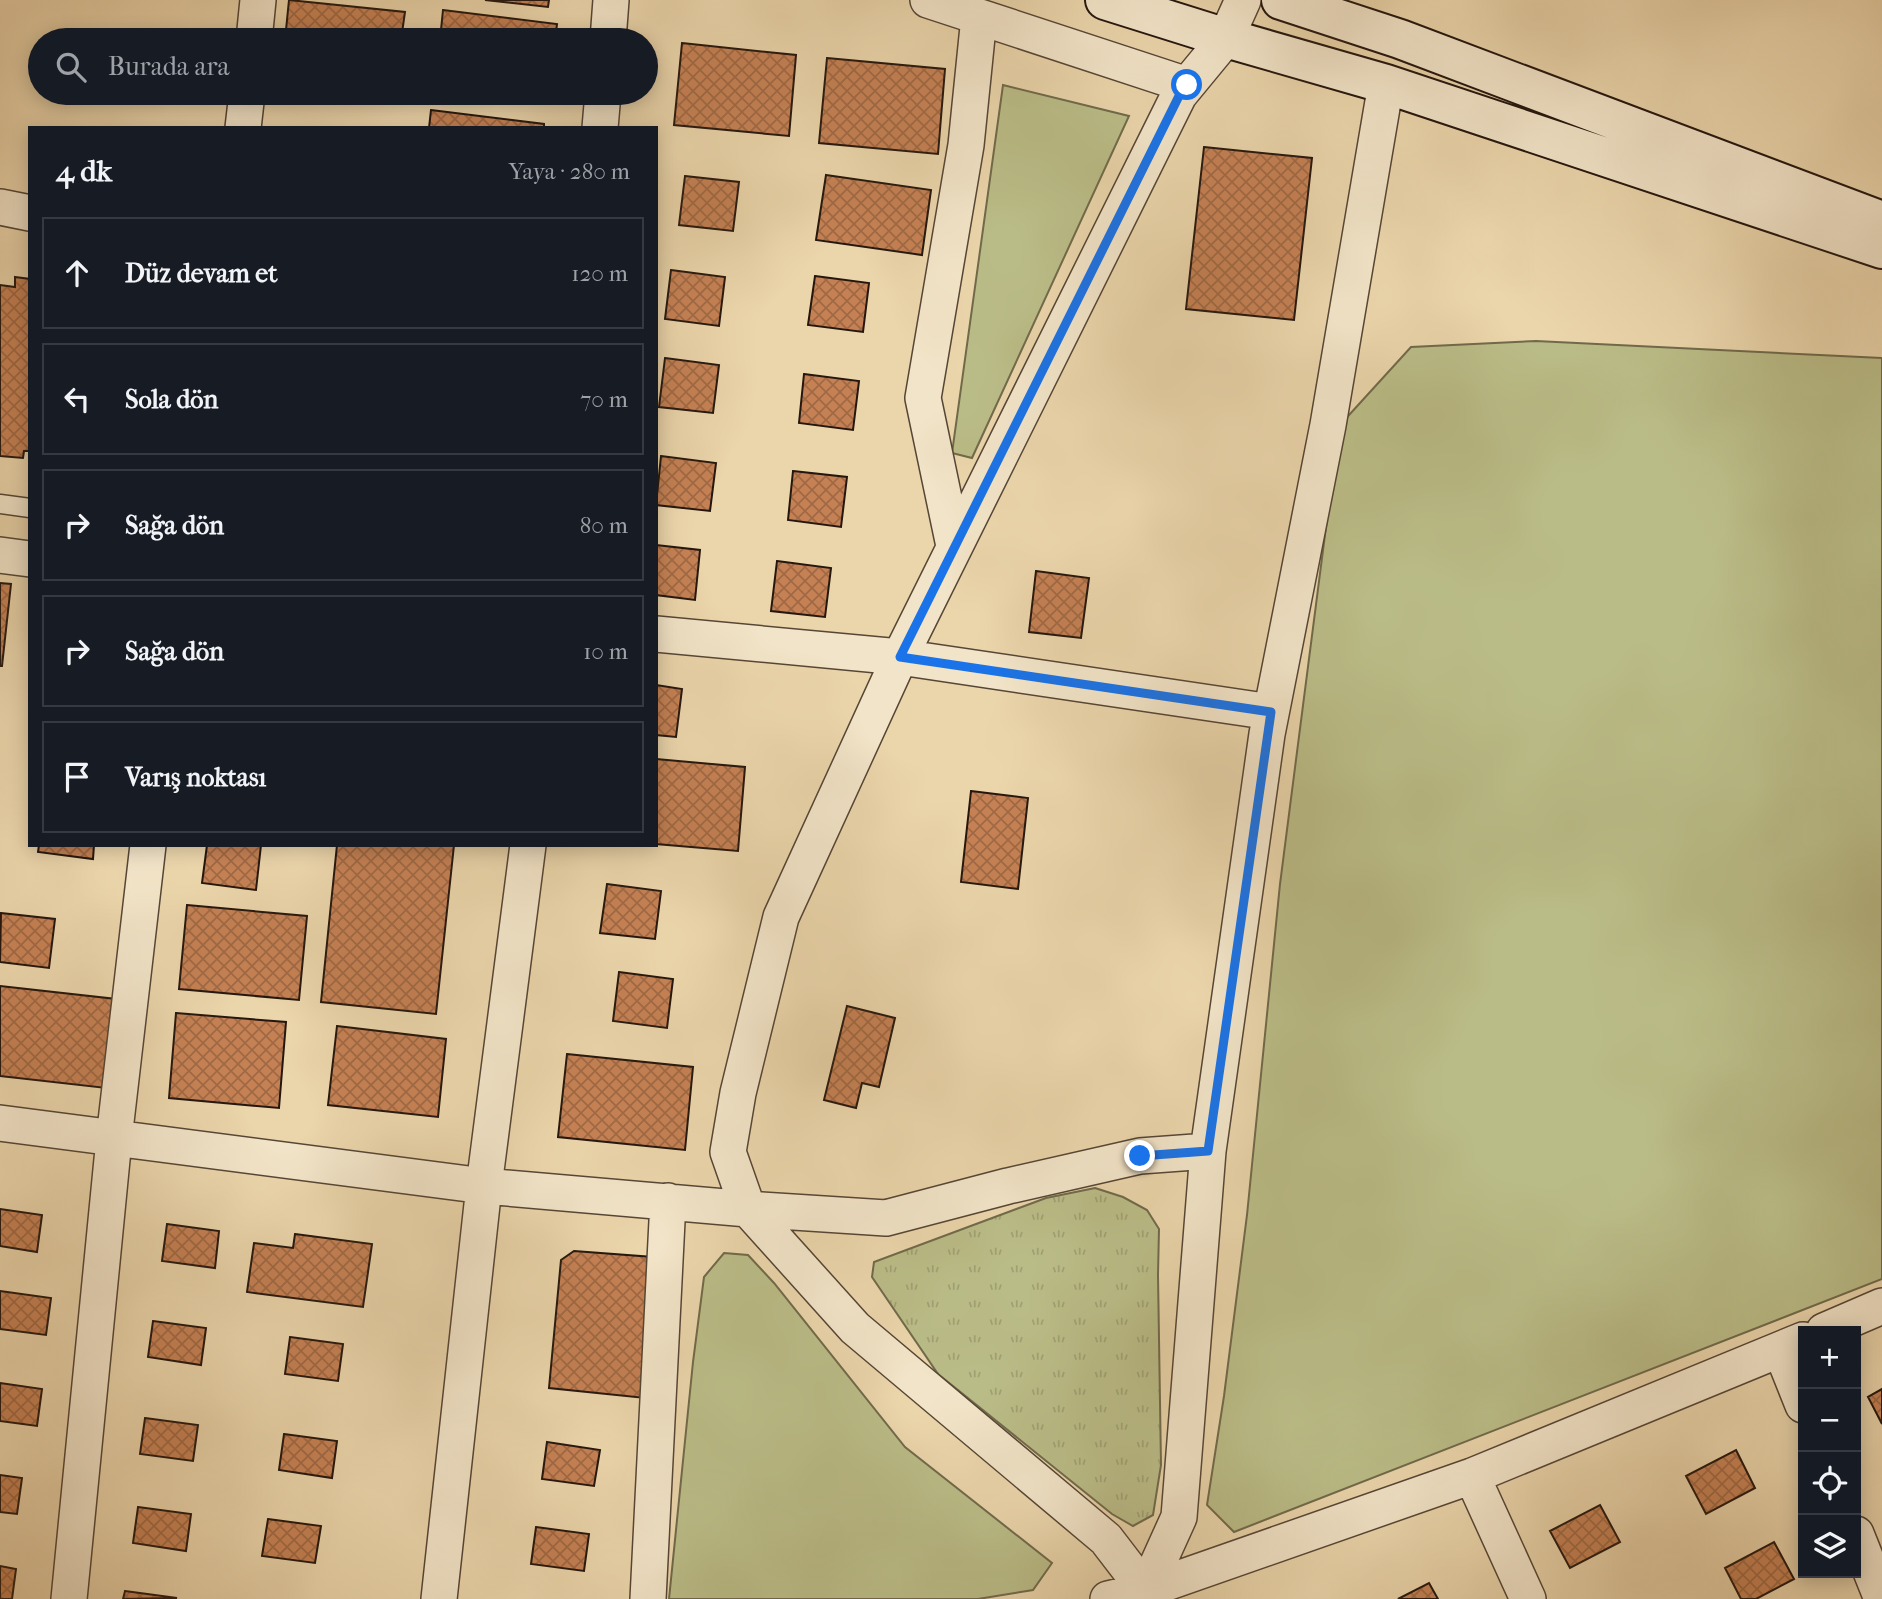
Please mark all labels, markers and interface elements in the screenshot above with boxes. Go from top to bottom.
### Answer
search box [28,28,658,105]
icon: search [52,48,90,86]
text: Burada ara [108,51,230,82]
route start [1171,69,1202,100]
text: 4 dk [56,154,112,189]
text: Yaya · 280 m [509,158,630,185]
icon: ahead [58,254,96,292]
text: Düz devam et [125,258,278,289]
text: 120 m [571,260,628,287]
icon: left [58,380,96,418]
text: Sola dön [125,384,218,415]
text: 70 m [580,386,628,413]
icon: right [58,506,96,544]
text: Sağa dön [125,510,224,541]
text: 80 m [580,512,628,539]
icon: right [58,632,96,670]
text: Sağa dön [125,636,224,667]
text: 10 m [583,638,628,665]
icon: arrive [58,758,96,796]
text: Varış noktası [125,762,266,793]
route end [1124,1140,1155,1171]
map controls [1798,1326,1861,1578]
button: + [1798,1326,1861,1389]
button: − [1798,1389,1861,1452]
button: locate [1798,1452,1861,1515]
button: layers [1798,1515,1861,1578]

